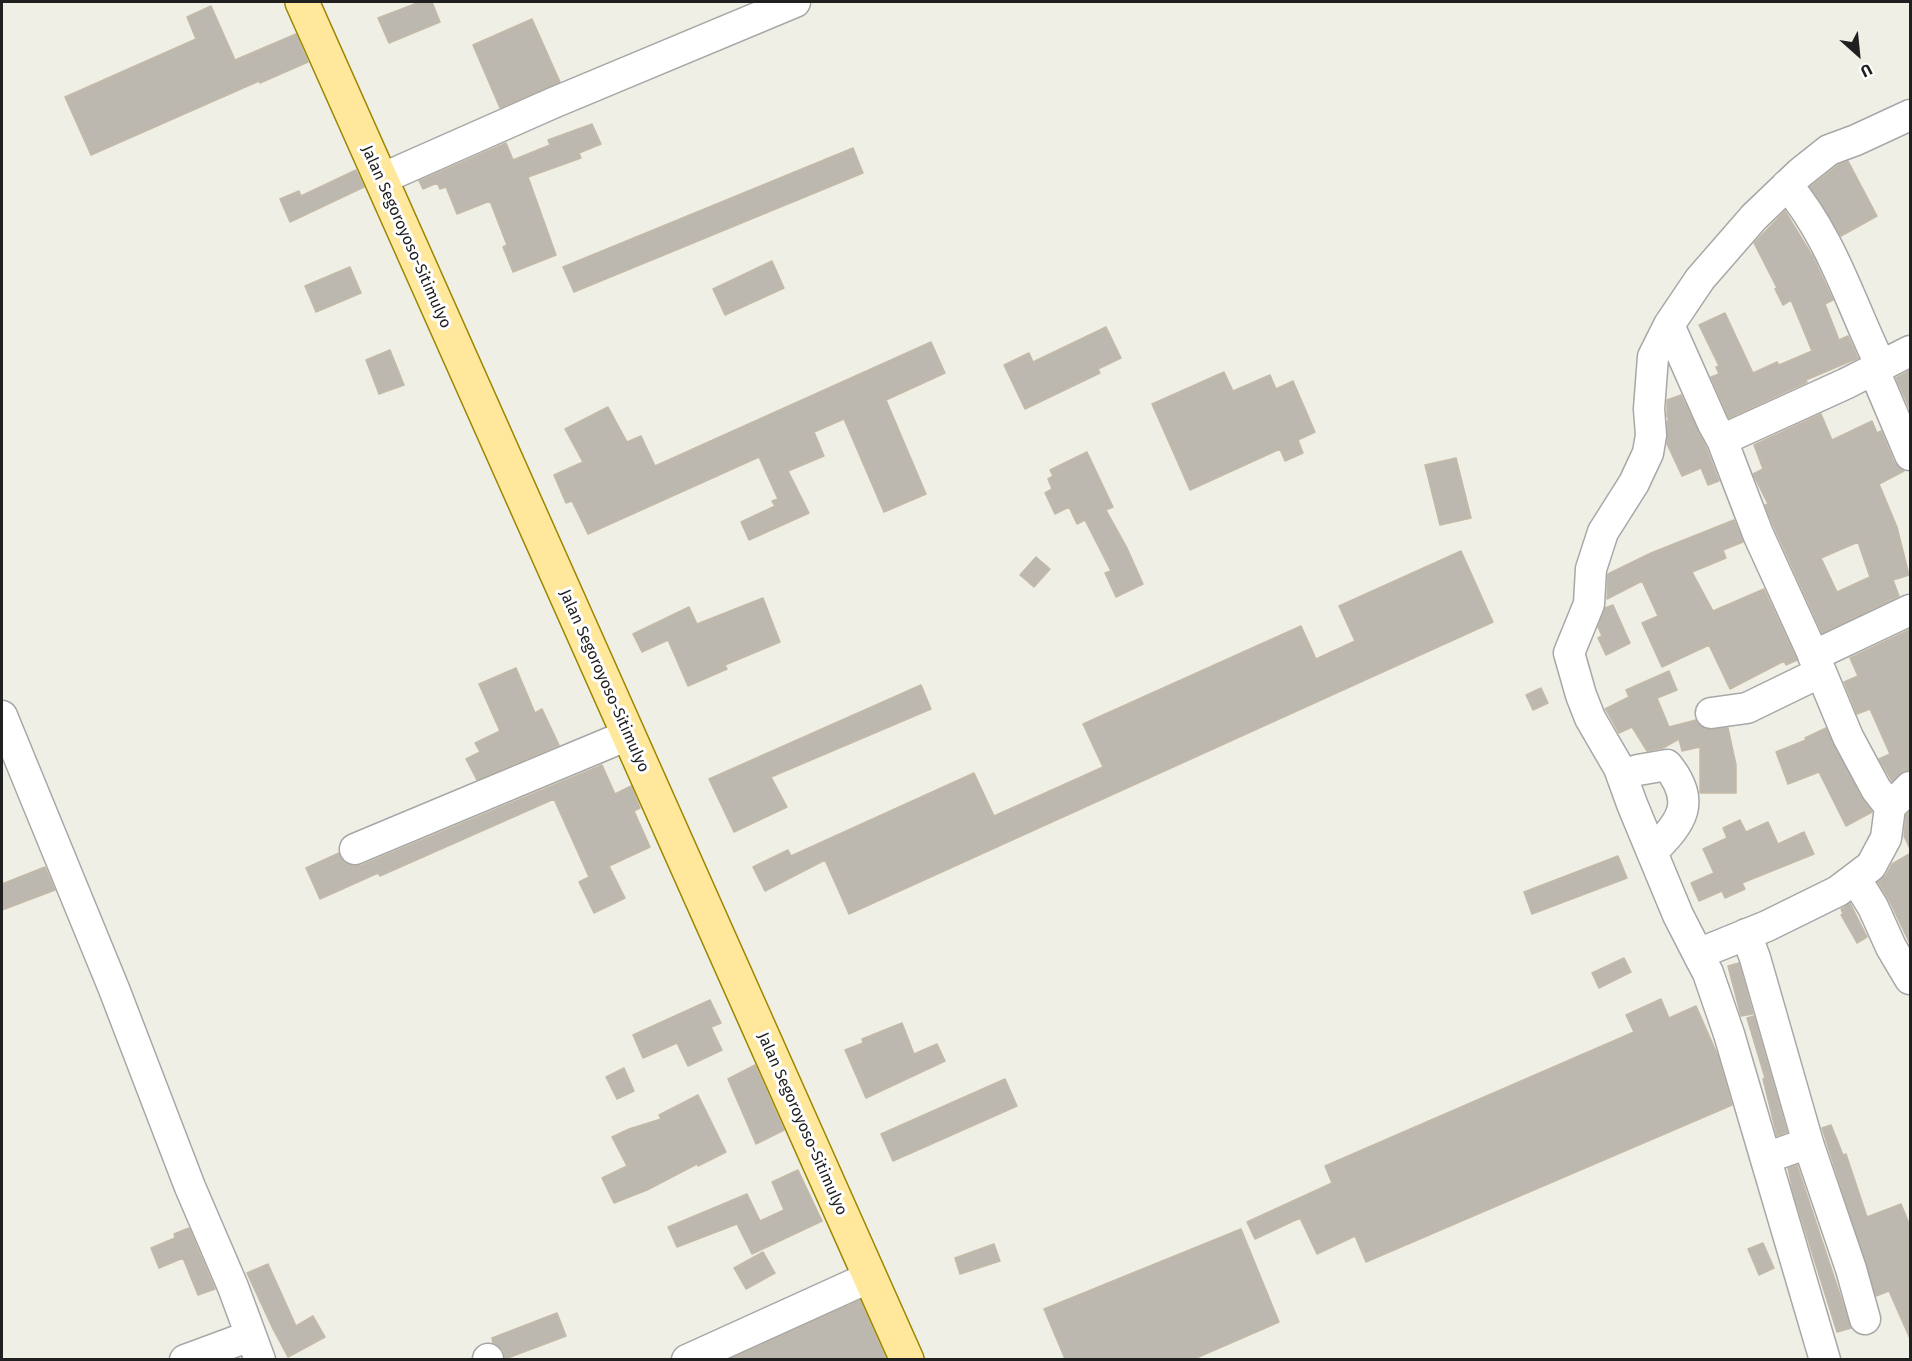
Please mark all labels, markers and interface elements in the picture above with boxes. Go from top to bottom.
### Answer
north arrow [1828,24,1888,84]
text: U [1857,60,1875,81]
street label: Jalan Segoroyoso-Sitimulyo [357,143,455,331]
street label: Jalan Segoroyoso-Sitimulyo [555,587,653,775]
street label: Jalan Segoroyoso-Sitimulyo [753,1030,851,1218]

